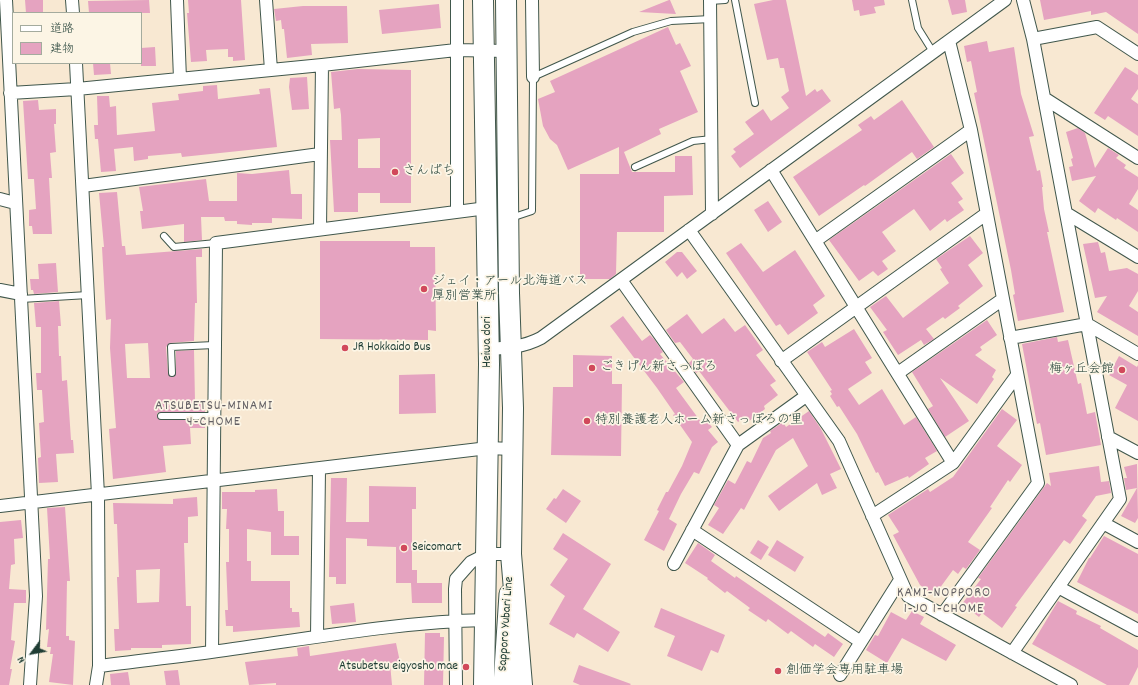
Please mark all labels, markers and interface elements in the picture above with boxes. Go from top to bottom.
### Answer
legend [12,12,142,64]
text: 道路 [50,21,74,38]
text: 建物 [50,41,74,58]
place label: さんぱち [403,164,455,180]
marker: さんぱち [390,167,400,177]
place label: ジェイ・アール北海道バス 厚別営業所 [432,274,587,305]
marker: ジェイ・アール北海道バス 厚別営業所 [419,284,429,294]
street label: Heiwa dori [480,316,496,368]
place label: JR Hokkaido Bus [353,340,431,356]
marker: JR Hokkaido Bus [340,343,350,353]
place label: ごきげん新さっぽろ [600,360,717,376]
place label: 梅ヶ丘会館 [1049,362,1114,378]
marker: ごきげん新さっぽろ [587,363,597,373]
marker: 梅ヶ丘会館 [1117,365,1127,375]
district label: ATSUBETSU-MINAMI 4-CHOME [155,399,273,432]
place label: 特別養護老人ホーム新さっぽろの里 [595,413,803,429]
marker: 特別養護老人ホーム新さっぽろの里 [582,416,592,426]
place label: Seicomart [412,540,461,556]
marker: Seicomart [399,543,409,553]
street label: Sapporo Yubari Line [496,576,518,672]
district label: KAMI-NOPPORO 1-JO 1-CHOME [897,586,991,618]
north arrow [12,633,52,673]
text: N [14,653,30,666]
place label: Atsubetsu eigyosho mae [339,659,458,675]
marker: Atsubetsu eigyosho mae [461,662,471,672]
place label: 創価学会専用駐車場 [786,663,903,679]
marker: 創価学会専用駐車場 [773,666,783,676]

